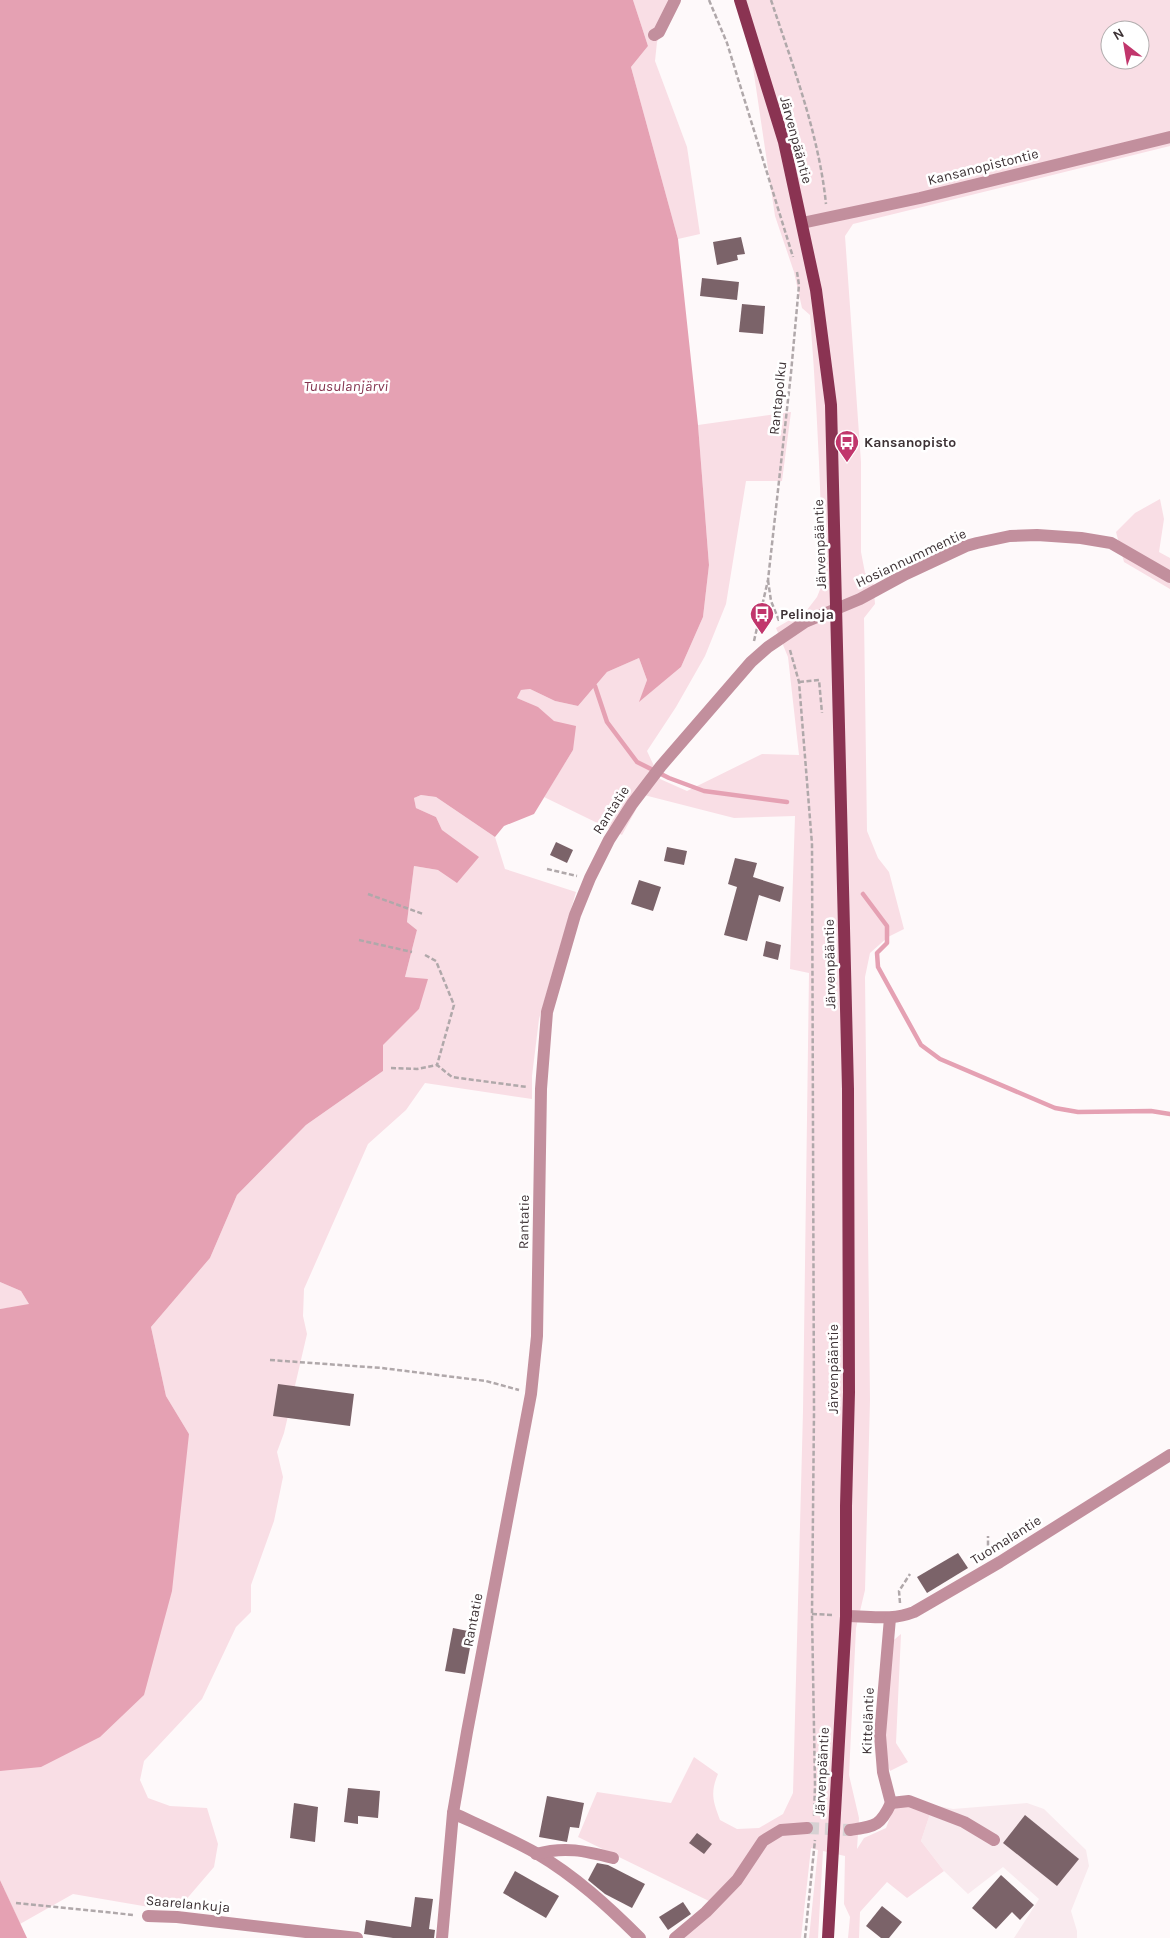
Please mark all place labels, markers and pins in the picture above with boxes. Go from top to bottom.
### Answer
bus stop icon: Kansanopisto [834,429,860,463]
place label: Kansanopisto [864,434,956,451]
bus stop icon: Pelinoja [749,601,775,635]
place label: Pelinoja [780,606,834,623]

